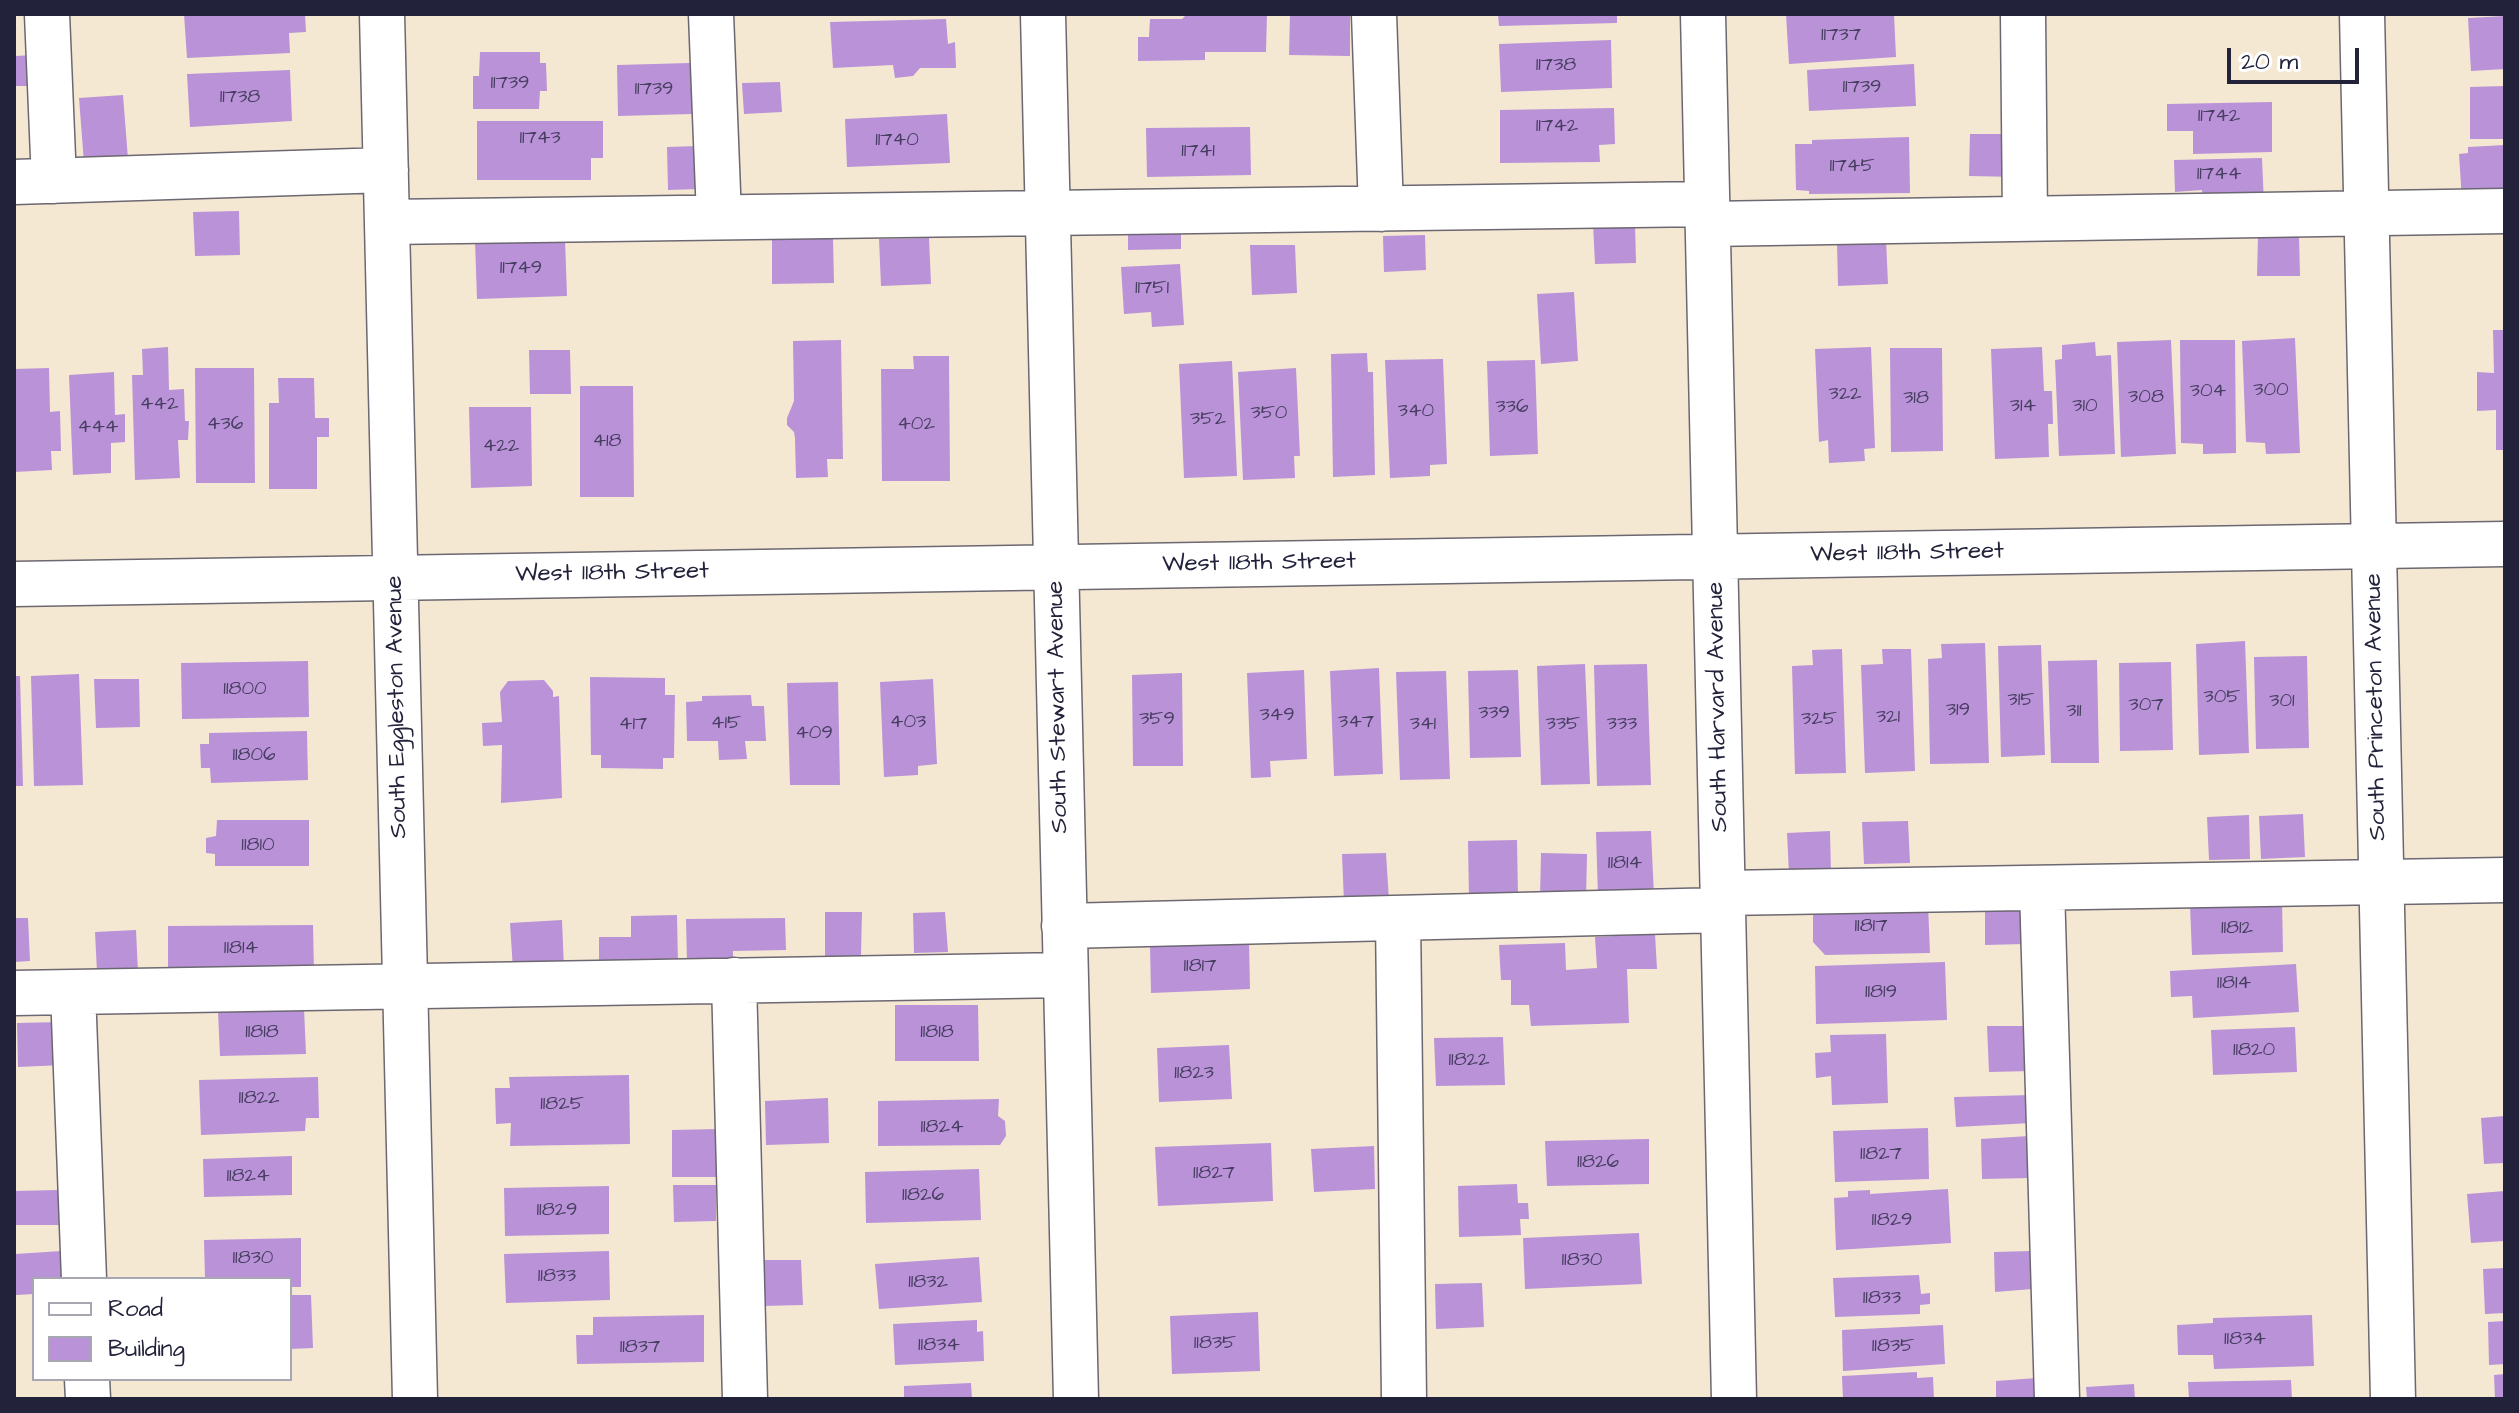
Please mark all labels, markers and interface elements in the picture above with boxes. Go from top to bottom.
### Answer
house number: 11737 [1821,24,1861,48]
scale bar [2231,32,2363,82]
text: 20 m [2241,45,2298,79]
house number: 11738 [1536,54,1576,78]
house number: 11739 [491,72,529,96]
house number: 11739 [1843,76,1881,100]
house number: 11739 [635,78,673,102]
house number: 11738 [220,86,260,110]
house number: 11742 [2198,105,2240,129]
house number: 11742 [1536,115,1578,139]
house number: 11743 [519,127,561,151]
house number: 11740 [875,129,919,153]
house number: 11741 [1181,140,1215,164]
house number: 11745 [1829,155,1875,179]
house number: 11744 [2197,163,2241,187]
house number: 11749 [500,257,542,281]
house number: 11751 [1135,277,1169,301]
house number: 300 [2253,379,2289,403]
house number: 304 [2190,380,2226,404]
house number: 322 [1828,383,1862,407]
house number: 308 [2128,386,2164,410]
house number: 318 [1903,387,1929,411]
house number: 442 [140,393,178,417]
house number: 314 [2010,395,2036,419]
house number: 310 [2072,395,2098,419]
house number: 336 [1496,396,1528,420]
house number: 340 [1398,400,1434,424]
house number: 350 [1251,402,1287,426]
house number: 352 [1190,408,1226,432]
house number: 436 [207,413,243,437]
house number: 402 [897,413,935,437]
house number: 444 [78,416,118,440]
house number: 418 [592,430,622,454]
house number: 422 [483,435,519,459]
street label: West 118th Street [1810,538,2004,570]
street label: West 118th Street [1162,548,1356,580]
street label: West 118th Street [515,558,709,590]
street label: South Princeton Avenue [2360,573,2394,841]
street label: South Eggleston Avenue [381,575,415,839]
street label: South Stewart Avenue [1042,580,1076,834]
street label: South Harvard Avenue [1702,582,1736,832]
house number: 11800 [223,678,267,702]
house number: 305 [2204,686,2240,710]
house number: 315 [2008,689,2034,713]
house number: 301 [2269,690,2295,714]
house number: 307 [2128,694,2164,718]
house number: 319 [1946,699,1970,723]
house number: 311 [2066,700,2082,724]
house number: 339 [1478,702,1510,726]
house number: 349 [1259,704,1295,728]
house number: 321 [1876,706,1900,730]
house number: 359 [1139,708,1175,732]
house number: 325 [1801,708,1837,732]
house number: 403 [890,711,926,735]
house number: 347 [1338,711,1374,735]
house number: 415 [711,712,741,736]
house number: 417 [619,713,647,737]
house number: 341 [1410,713,1436,737]
house number: 335 [1546,713,1580,737]
house number: 333 [1607,713,1637,737]
house number: 409 [795,722,833,746]
house number: 11806 [232,744,276,768]
house number: 11810 [241,834,275,858]
house number: 11814 [1608,852,1642,876]
house number: 11817 [1855,915,1887,939]
house number: 11812 [2221,917,2253,941]
house number: 11814 [224,937,258,961]
house number: 11817 [1184,955,1216,979]
house number: 11814 [2217,972,2251,996]
house number: 11819 [1865,981,1897,1005]
house number: 11818 [245,1021,279,1045]
house number: 11818 [920,1021,954,1045]
house number: 11820 [2233,1039,2275,1063]
house number: 11822 [1449,1049,1489,1073]
house number: 11823 [1174,1062,1214,1086]
house number: 11822 [239,1087,279,1111]
house number: 11825 [540,1093,584,1117]
house number: 11824 [920,1116,964,1140]
house number: 11827 [1860,1143,1902,1167]
house number: 11826 [1577,1151,1619,1175]
house number: 11827 [1193,1162,1235,1186]
house number: 11824 [226,1165,270,1189]
house number: 11826 [902,1184,944,1208]
house number: 11829 [537,1199,577,1223]
house number: 11829 [1872,1209,1912,1233]
house number: 11830 [233,1247,273,1271]
house number: 11830 [1562,1249,1602,1273]
house number: 11833 [538,1265,576,1289]
house number: 11832 [908,1271,948,1295]
legend [32,1277,292,1381]
house number: 11833 [1863,1287,1901,1311]
text: Road [108,1292,163,1326]
house number: 11834 [2224,1328,2266,1352]
text: Building [108,1332,185,1366]
house number: 11835 [1194,1332,1236,1356]
house number: 11834 [918,1334,960,1358]
house number: 11835 [1872,1335,1914,1359]
house number: 11837 [620,1336,660,1360]

